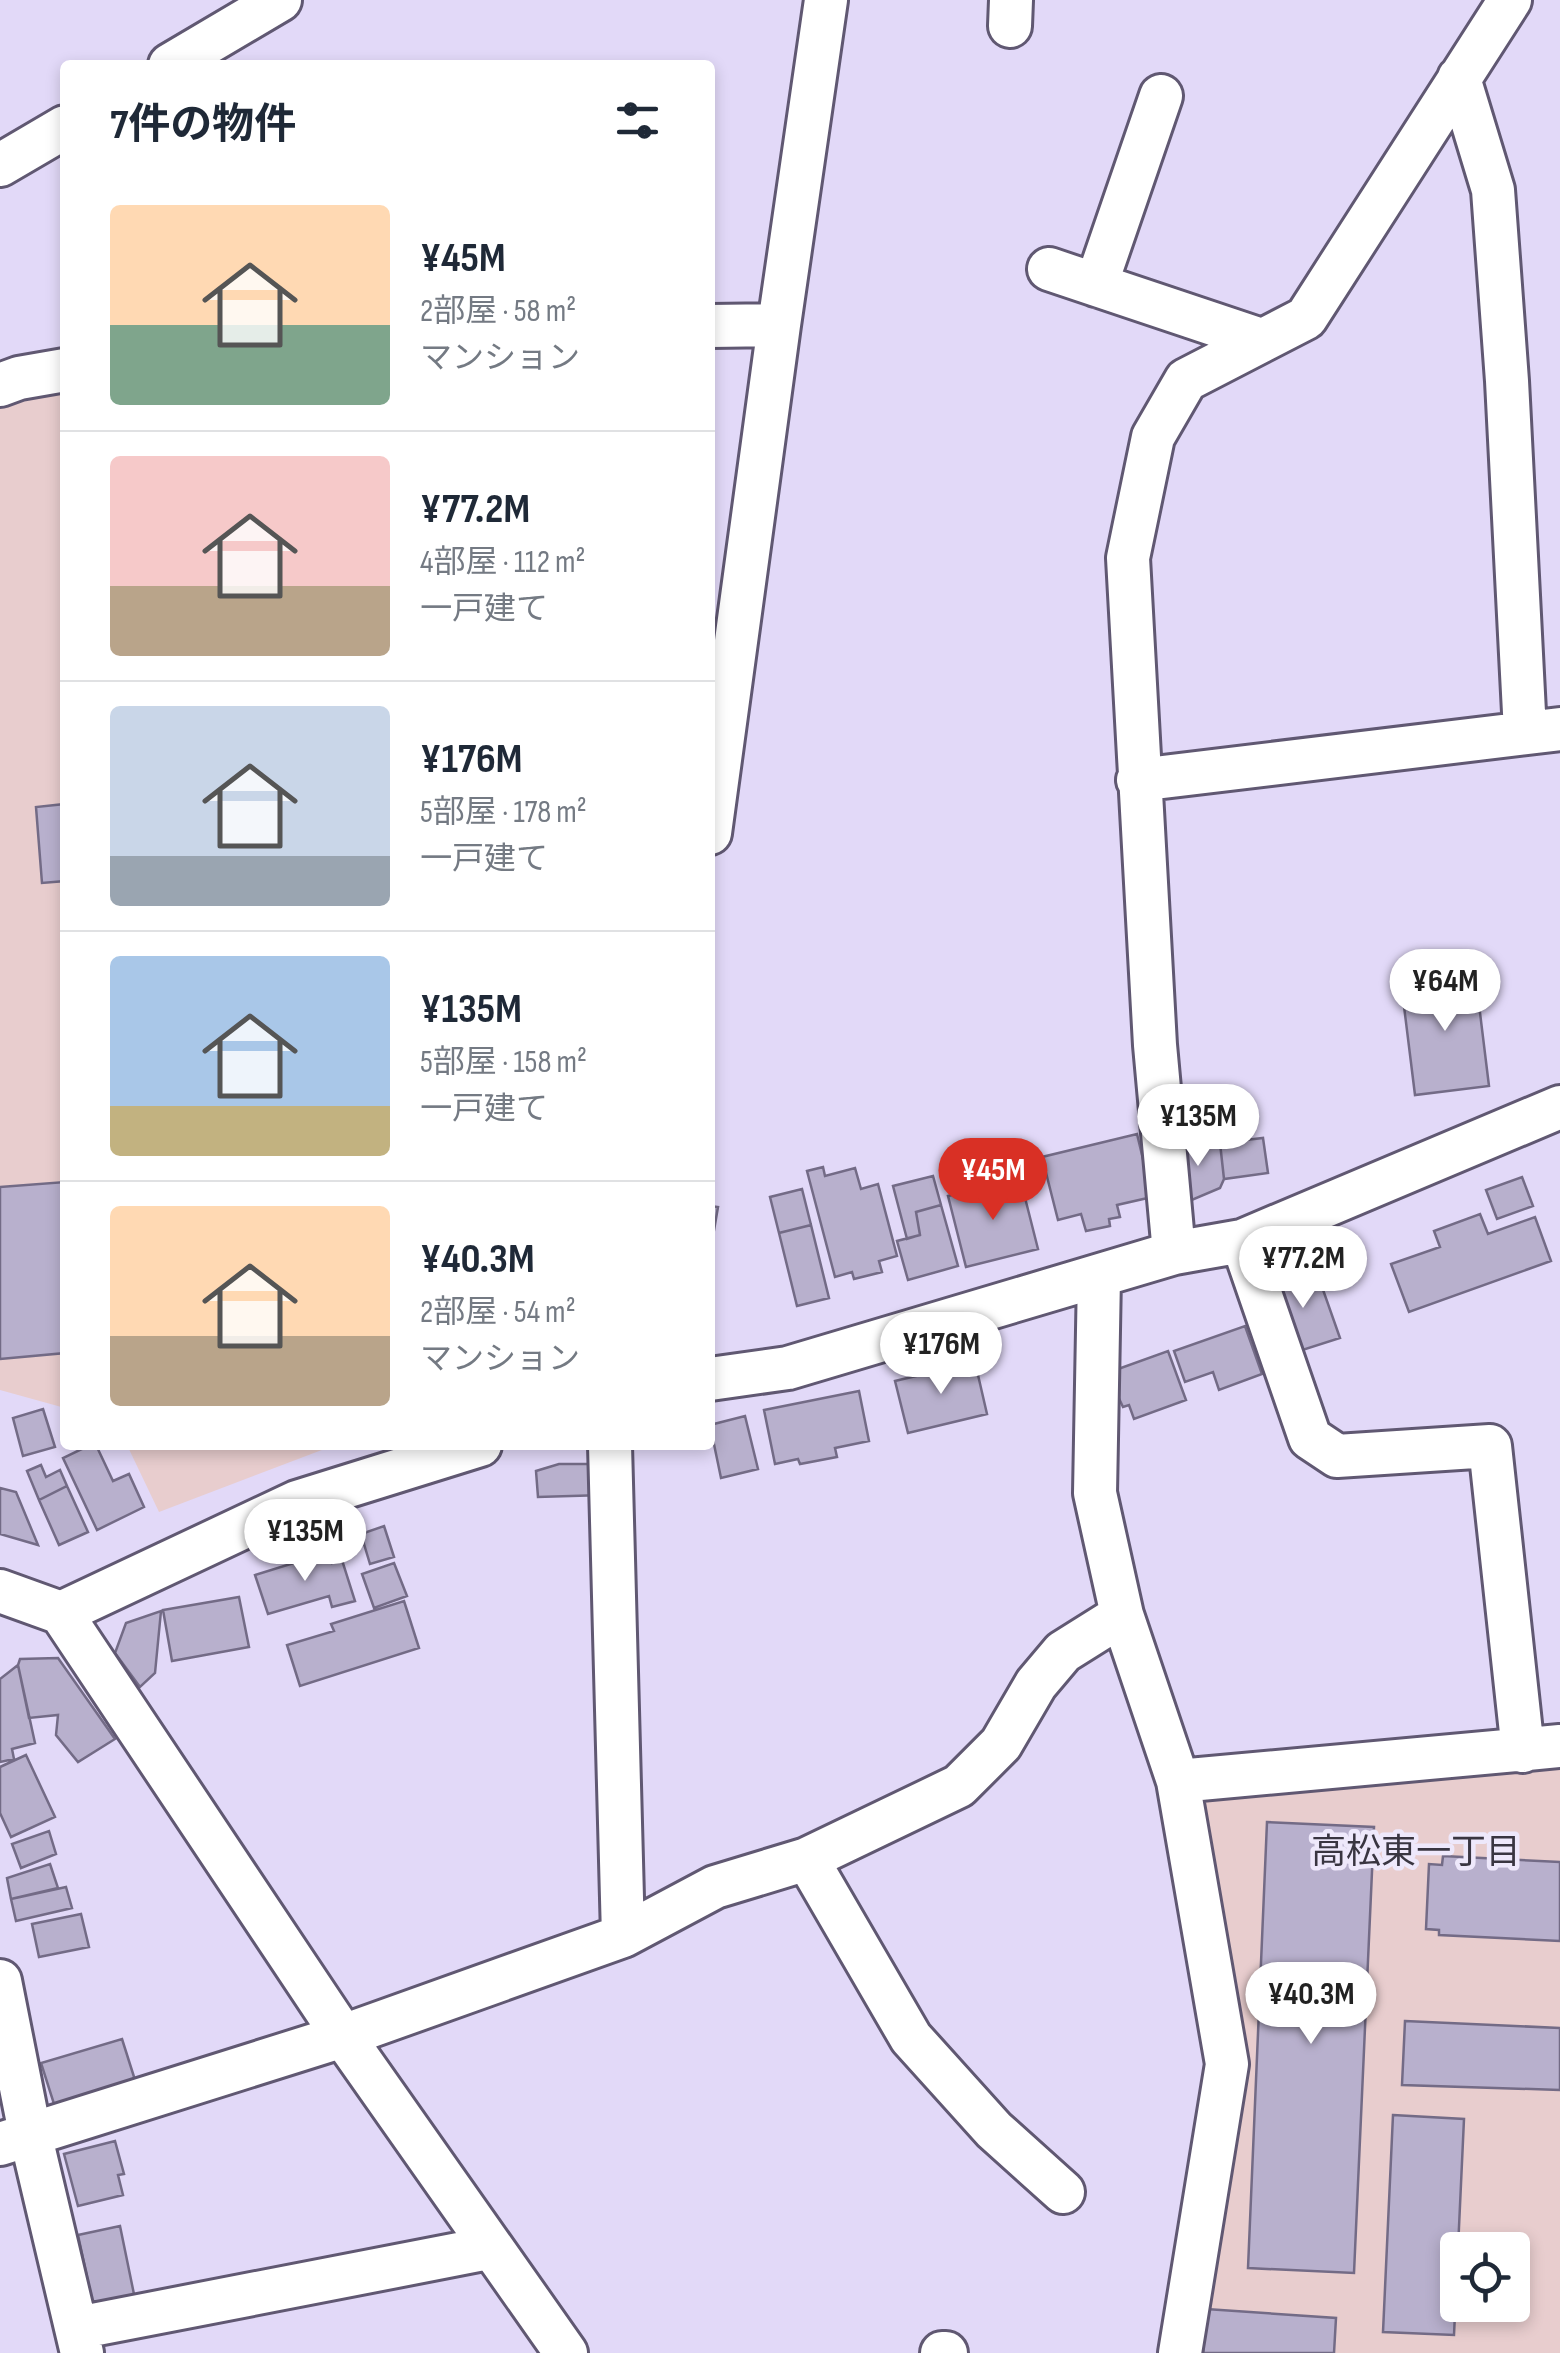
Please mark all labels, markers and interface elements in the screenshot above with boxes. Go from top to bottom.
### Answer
icon: filters [610,93,665,148]
text: 7件の物件 [110,100,296,151]
text: ¥45M [420,233,506,284]
icon: home [190,245,310,365]
text: 2部屋 · 58 m² [420,292,576,331]
text: マンション [420,339,580,378]
text: ¥77.2M [420,484,530,535]
icon: home [190,496,310,616]
text: 4部屋 · 112 m² [420,543,585,582]
text: 一戸建て [420,590,548,629]
text: ¥176M [420,734,522,785]
icon: home [190,746,310,866]
text: 5部屋 · 178 m² [420,793,587,832]
text: 一戸建て [420,840,548,879]
pin: ¥64M [1386,949,1504,1034]
text: ¥64M [1412,962,1478,1001]
text: ¥135M [420,984,522,1035]
icon: home [190,996,310,1116]
text: 5部屋 · 158 m² [420,1043,587,1082]
pin: ¥135M [1128,1084,1268,1169]
text: 一戸建て [420,1090,548,1129]
text: ¥135M [1159,1097,1237,1136]
pin: ¥45M [934,1138,1052,1223]
text: ¥45M [960,1151,1026,1190]
pin: ¥77.2M [1222,1226,1384,1311]
text: ¥40.3M [420,1234,534,1285]
text: ¥77.2M [1261,1239,1345,1278]
icon: home [190,1246,310,1366]
text: 2部屋 · 54 m² [420,1293,576,1332]
pin: ¥176M [871,1312,1011,1397]
text: ¥176M [902,1325,980,1364]
text: マンション [420,1340,580,1379]
pin: ¥135M [235,1499,375,1584]
text: ¥135M [266,1512,344,1551]
district label: 高松東一丁目 [1311,1831,1521,1874]
pin: ¥40.3M [1230,1962,1392,2047]
text: ¥40.3M [1267,1975,1355,2014]
map controls [1440,2232,1530,2322]
button: locate [1440,2232,1530,2322]

